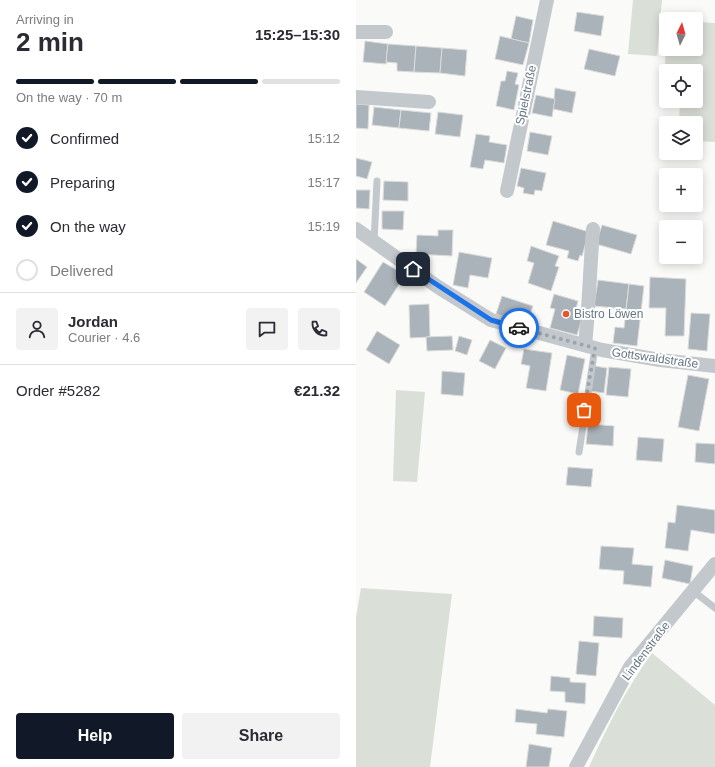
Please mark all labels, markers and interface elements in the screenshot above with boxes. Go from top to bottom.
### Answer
text: Arriving in [16,12,74,27]
north arrow [659,12,703,56]
map controls [659,12,703,264]
text: 15:25–15:30 [255,26,340,43]
text: 2 min [16,27,84,57]
street label: Spielstraße [513,64,539,126]
button: locate [659,64,703,108]
text: On the way · 70 m [16,90,122,105]
button: layers [659,116,703,160]
icon: check [16,127,38,149]
text: Confirmed [50,130,119,147]
text: 15:12 [307,131,340,146]
button: + [659,168,703,212]
icon: check [16,171,38,193]
text: Preparing [50,174,115,191]
text: 15:17 [307,175,340,190]
icon: check [16,215,38,237]
text: On the way [50,218,126,235]
text: 15:19 [307,219,340,234]
button: − [659,220,703,264]
pin [396,252,430,286]
icon: home [402,258,424,280]
text: Delivered [50,262,113,279]
place label: Bistro Löwen [574,307,643,321]
button: person [16,308,58,350]
button: chat [246,308,288,350]
button: phone [298,308,340,350]
courier [499,308,539,348]
marker: Bistro Löwen [561,309,571,319]
text: Jordan [68,313,118,330]
icon: car [508,317,530,339]
text: Courier · 4.6 [68,330,140,345]
street label: Gottswaldstraße [611,345,700,371]
text: Order #5282 [16,382,100,399]
text: €21.32 [294,382,340,399]
pin [567,393,601,427]
icon: bag [573,399,595,421]
street label: Lindenstraße [619,619,673,683]
button: Help [16,713,174,759]
button: Share [182,713,340,759]

